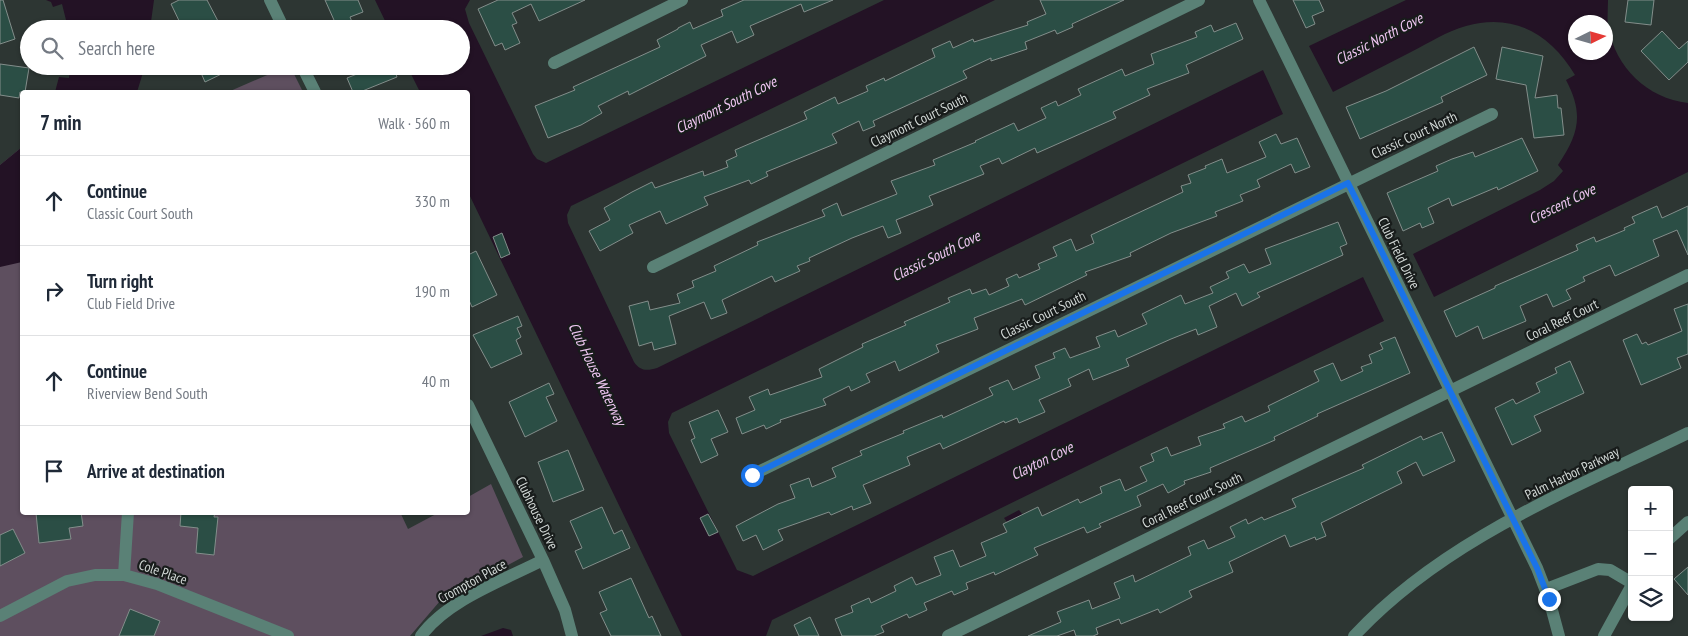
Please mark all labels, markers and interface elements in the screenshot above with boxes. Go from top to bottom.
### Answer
water label: Classic North Cove [1332,8,1426,69]
north arrow [1568,15,1613,60]
search box [20,20,470,75]
icon: search [38,34,66,62]
text: Search here [78,36,155,60]
water label: Claymont South Cove [672,71,780,137]
street label: Claymont Court South [867,89,971,151]
street label: Classic Court North [1368,107,1460,163]
text: 7 min [40,109,82,136]
text: Walk · 560 m [378,113,450,133]
text: Continue [87,179,147,203]
water label: Crescent Cove [1525,179,1599,228]
icon: ahead [40,187,68,215]
text: 330 m [415,191,450,211]
text: Classic Court South [87,203,193,223]
street label: Club Field Drive [1374,214,1424,292]
water label: Classic South Cove [888,226,984,285]
text: Turn right [87,269,153,293]
icon: right [40,277,68,305]
text: 190 m [415,281,450,301]
street label: Classic Court South [997,287,1089,343]
text: Club Field Drive [87,293,175,313]
street label: Coral Reef Court [1523,295,1601,345]
water label: Club House Waterway [564,319,632,430]
text: Continue [87,359,147,383]
icon: ahead [40,367,68,395]
text: 40 m [422,371,450,391]
text: Riverview Bend South [87,383,208,403]
water label: Clayton Cove [1007,437,1077,484]
street label: Palm Harbor Parkway [1522,442,1623,504]
icon: arrive [40,457,68,485]
text: Arrive at destination [87,459,225,483]
route start [741,464,764,487]
street label: Coral Reef Court South [1139,468,1245,532]
street label: Clubhouse Drive [512,474,563,553]
map controls [1628,486,1673,621]
button: + [1628,486,1673,531]
button: − [1628,531,1673,576]
street label: Cole Place [137,555,190,589]
street label: Crompton Place [434,555,510,607]
button: layers [1628,576,1673,621]
route end [1538,588,1561,611]

